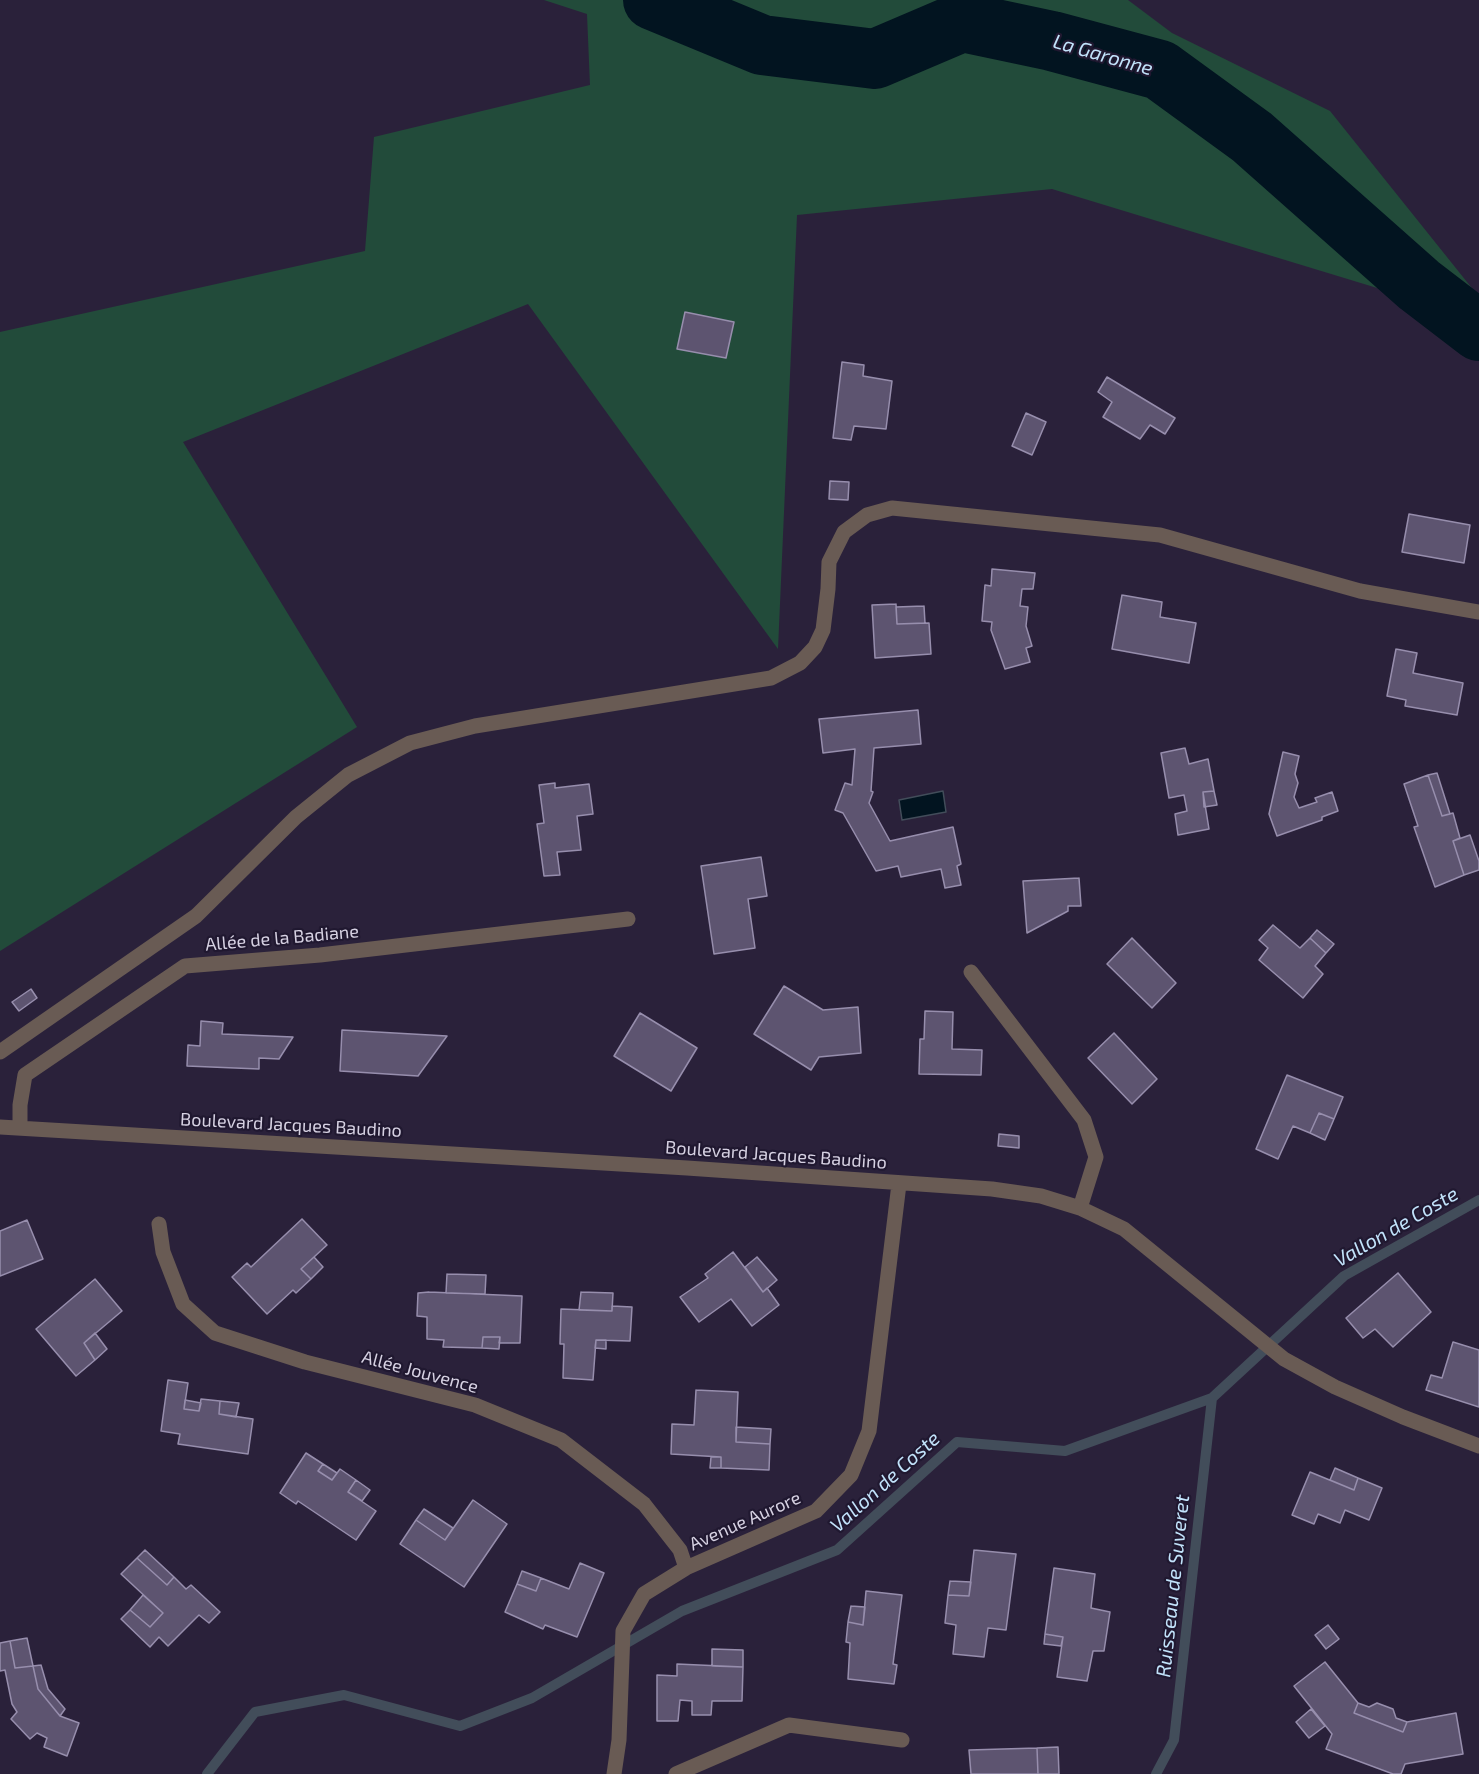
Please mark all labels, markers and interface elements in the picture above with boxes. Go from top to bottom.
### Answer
water label: La Garonne [1050,29,1156,81]
street label: Allée de la Badiane [204,921,360,955]
street label: Boulevard Jacques Baudino [180,1108,402,1142]
street label: Boulevard Jacques Baudino [664,1136,888,1174]
water label: Vallon de Coste [1330,1182,1462,1272]
street label: Allée Jouvence [359,1346,481,1398]
water label: Vallon de Coste [825,1426,945,1538]
street label: Avenue Aurore [686,1487,804,1555]
water label: Ruisseau de Suveret [1151,1494,1195,1678]

